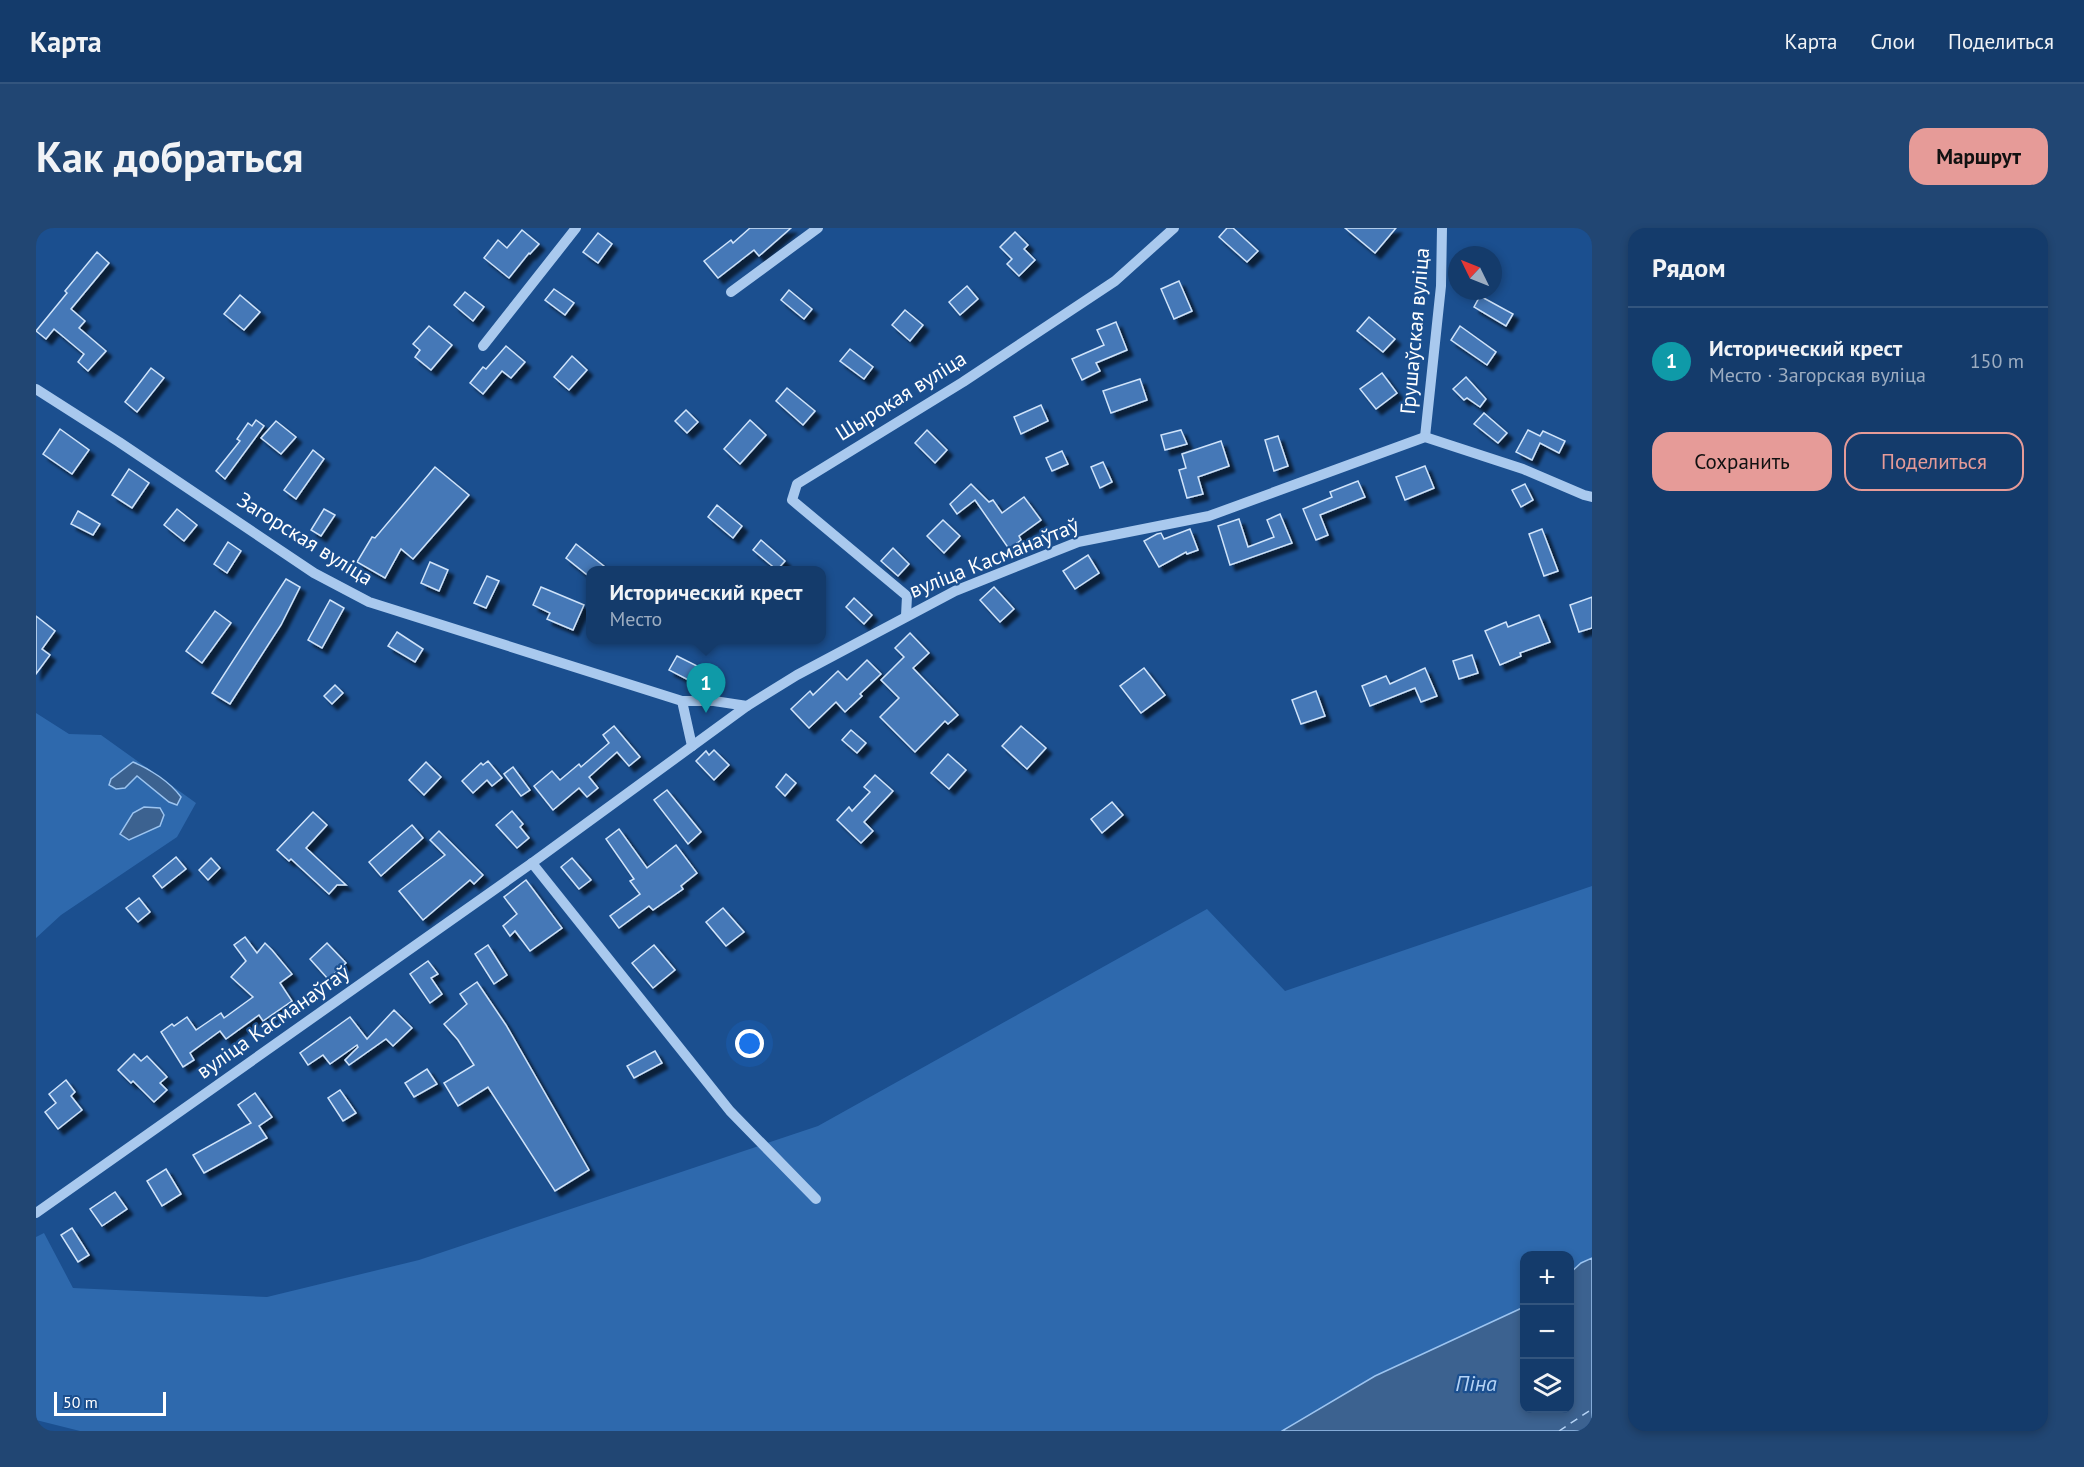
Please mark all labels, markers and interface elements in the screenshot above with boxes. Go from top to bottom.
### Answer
text: Карта [30,23,102,60]
text: Карта [1784,28,1837,55]
text: Слои [1870,28,1915,55]
text: Поделиться [1948,28,2054,55]
button: Маршрут [1909,128,2048,185]
text: Как добраться [36,129,303,184]
north arrow [1448,246,1502,300]
street label: Грушаўская вуліца [1394,247,1435,415]
text: Рядом [1652,251,1726,284]
text: Исторический крест [1709,334,1902,362]
street label: Шырокая вуліца [830,345,971,447]
text: 1 [1666,348,1677,374]
text: 150 m [1970,348,2024,374]
text: Место · Загорская вуліца [1709,362,1926,388]
button: Сохранить [1652,432,1832,491]
button: Поделиться [1844,432,2024,491]
street label: Загорская вуліца [232,486,378,591]
street label: вуліца Касманаўтаў [905,511,1083,604]
popup [586,566,826,644]
text: Исторический крест [609,578,803,606]
text: Место [609,606,662,632]
pin: 1 [686,664,726,713]
street label: вуліца Касманаўтаў [191,959,355,1084]
your location [735,1029,764,1058]
map controls [1520,1251,1574,1413]
button: + [1520,1251,1574,1305]
button: − [1520,1305,1574,1359]
button: layers [1520,1359,1574,1413]
water label: Піна [1455,1369,1497,1397]
scale bar [54,1389,166,1416]
text: 50 m [63,1392,98,1412]

